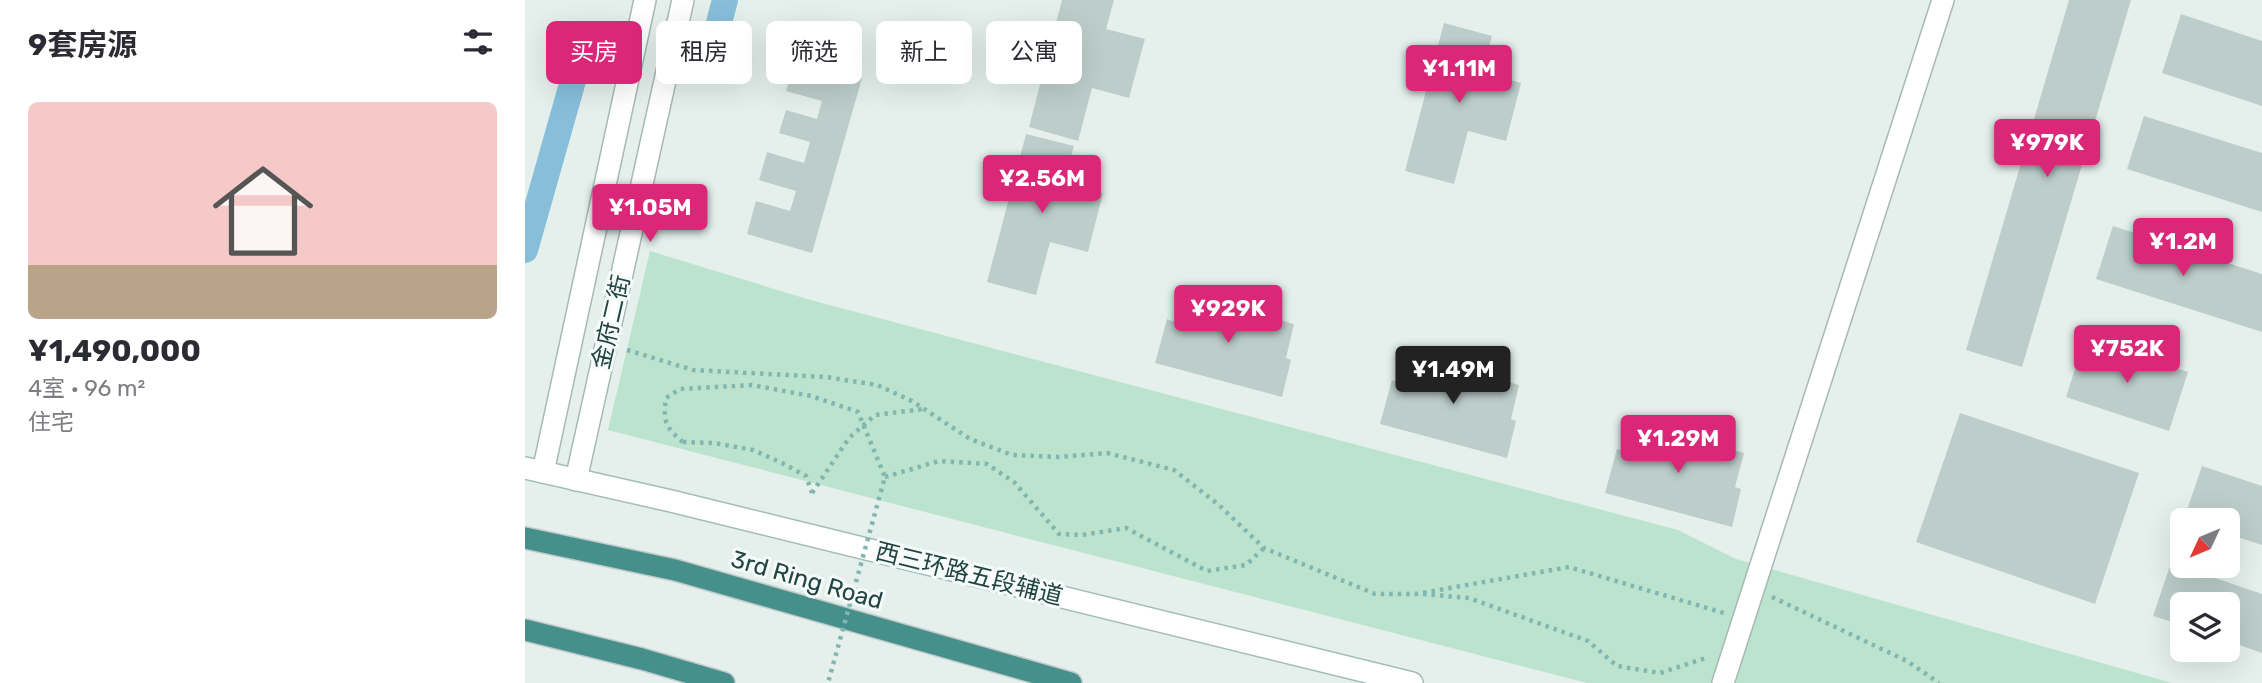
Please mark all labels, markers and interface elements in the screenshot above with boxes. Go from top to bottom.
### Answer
chip: 买房 [546,21,642,84]
chip: 租房 [656,21,752,84]
chip: 筛选 [766,21,862,84]
chip: 新上 [876,21,972,84]
chip: 公寓 [986,21,1082,84]
icon: filters [459,23,497,61]
text: 9套房源 [28,27,137,63]
pin: ¥1.11M [1402,46,1516,105]
text: ¥1.11M [1422,54,1496,82]
pin: ¥979K [1998,120,2096,179]
text: ¥979K [2010,128,2084,156]
icon: home [200,148,326,274]
pin: ¥2.56M [985,156,1099,215]
text: ¥2.56M [999,164,1085,192]
pin: ¥1.05M [593,184,707,244]
text: ¥1.05M [608,193,692,221]
pin: ¥1.2M [2134,218,2232,278]
text: ¥1.2M [2149,227,2217,255]
street label: 金府二街 [587,272,635,372]
pin: ¥929K [1179,286,1277,345]
text: ¥929K [1190,294,1266,322]
pin: ¥752K [2078,326,2176,385]
text: ¥1,490,000 [28,333,201,369]
text: ¥752K [2090,334,2164,362]
pin: ¥1.49M [1396,346,1510,406]
text: ¥1.49M [1411,355,1495,383]
text: 4室 · 96 m² [28,374,145,402]
text: 住宅 [28,408,74,436]
pin: ¥1.29M [1621,416,1735,475]
text: ¥1.29M [1637,424,1719,452]
north arrow [2170,508,2240,578]
map controls [2170,508,2240,662]
street label: 西三环路五段辅道 [872,537,1066,611]
street label: 3rd Ring Road [728,545,886,615]
button: layers [2170,592,2240,662]

